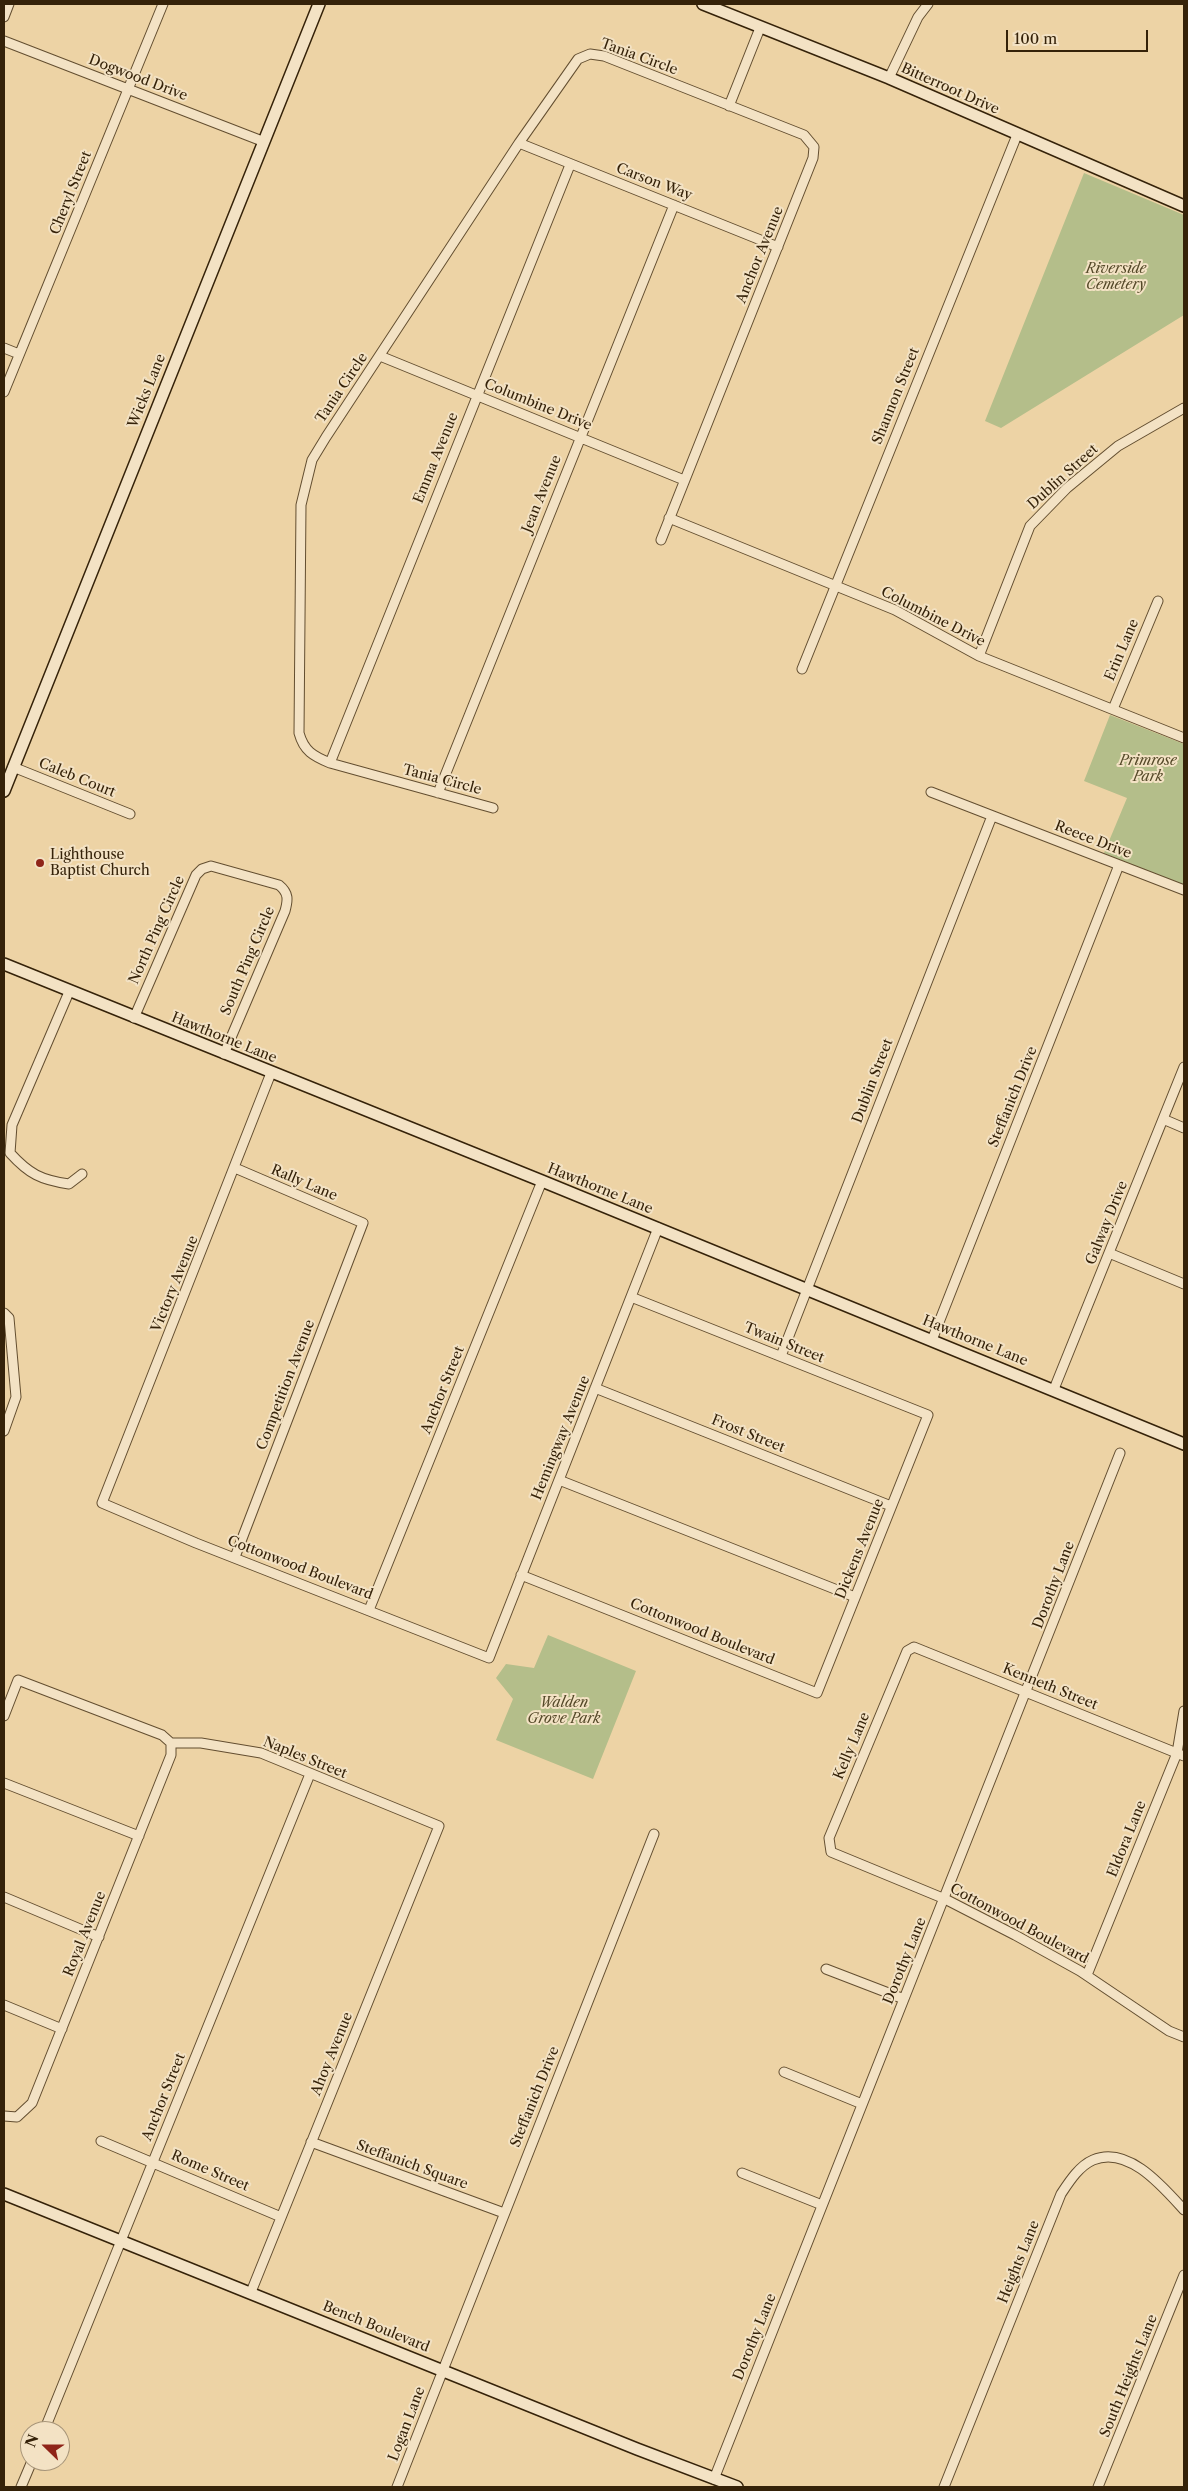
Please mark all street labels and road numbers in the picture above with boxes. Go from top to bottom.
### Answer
street label: Tania Circle [598,35,680,79]
street label: Dogwood Drive [86,51,190,105]
street label: Bitterroot Drive [898,60,1002,118]
street label: Cheryl Street [47,149,95,237]
street label: Carson Way [614,160,694,204]
street label: Anchor Avenue [733,204,787,306]
street label: Shannon Street [869,345,923,447]
street label: Tania Circle [312,350,372,426]
street label: Wicks Lane [125,352,169,430]
street label: Columbine Drive [482,376,594,434]
street label: Emma Avenue [410,410,462,506]
street label: Dublin Street [1024,441,1102,513]
street label: Jean Avenue [519,453,565,535]
street label: Columbine Drive [878,583,988,651]
street label: Erin Lane [1101,617,1143,683]
street label: Caleb Court [36,755,118,801]
street label: Tania Circle [401,761,483,799]
street label: Reece Drive [1052,818,1134,862]
street label: North Ping Circle [126,873,188,987]
street label: South Ping Circle [217,904,279,1018]
street label: Hawthorne Lane [169,1009,279,1067]
street label: Dublin Street [849,1036,897,1126]
street label: Steffanich Drive [985,1044,1041,1150]
street label: Hawthorne Lane [545,1160,655,1218]
street label: Rally Lane [268,1161,340,1205]
street label: Galway Drive [1083,1179,1131,1267]
street label: Victory Avenue [148,1233,202,1335]
street label: Hawthorne Lane [920,1312,1030,1370]
street label: Competition Avenue [253,1318,319,1452]
street label: Twain Street [741,1319,827,1367]
street label: Anchor Street [418,1344,468,1436]
street label: Hemingway Avenue [528,1373,594,1503]
street label: Frost Street [709,1412,787,1456]
street label: Dickens Avenue [832,1496,888,1602]
street label: Cottonwood Boulevard [225,1532,375,1604]
street label: Dorothy Lane [1030,1539,1078,1631]
street label: Cottonwood Boulevard [627,1595,777,1669]
street label: Kenneth Street [1000,1660,1100,1714]
street label: Kelly Lane [830,1710,874,1782]
street label: Naples Street [261,1734,349,1782]
street label: Eldora Lane [1104,1798,1150,1880]
street label: Cottonwood Boulevard [947,1880,1091,1968]
street label: Royal Avenue [60,1889,110,1979]
street label: Dorothy Lane [880,1915,930,2007]
street label: Ahoy Avenue [308,2010,356,2098]
street label: Steffanich Drive [507,2044,563,2150]
street label: Anchor Street [139,2051,189,2143]
street label: Steffanich Square [354,2137,470,2193]
street label: Rome Street [169,2147,251,2195]
street label: Heights Lane [995,2218,1043,2306]
street label: Dorothy Lane [730,2291,780,2383]
street label: Bench Boulevard [320,2298,432,2356]
street label: South Heights Lane [1097,2312,1161,2440]
street label: Logan Lane [385,2385,429,2463]

